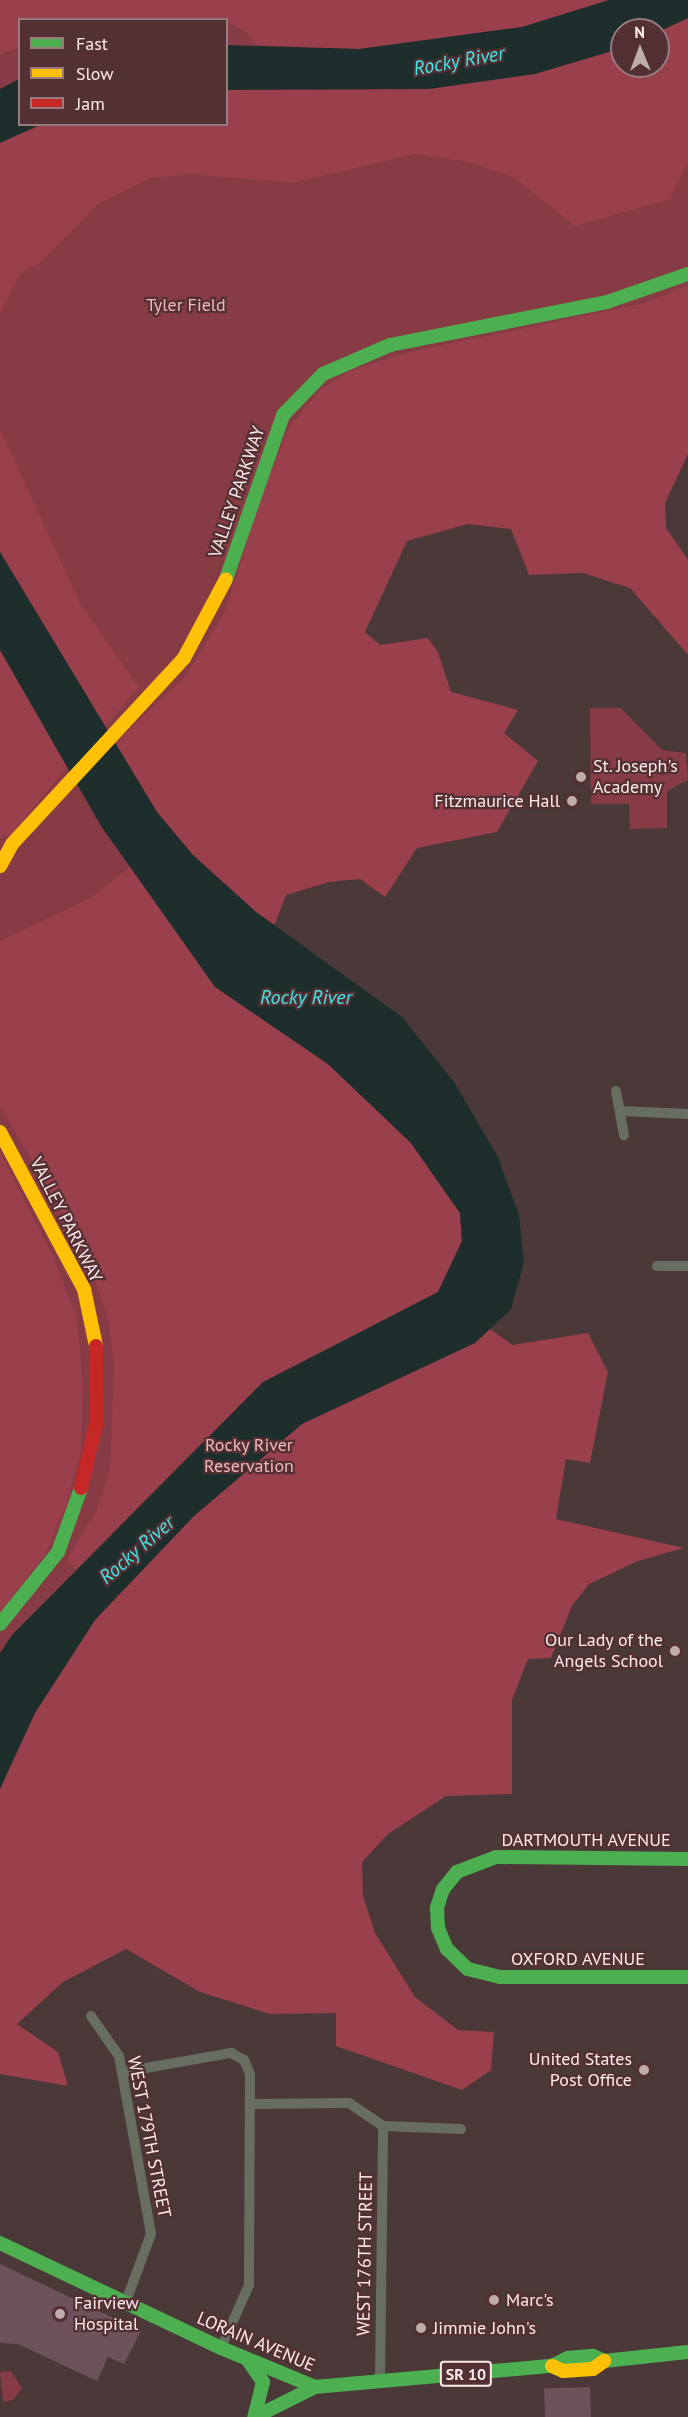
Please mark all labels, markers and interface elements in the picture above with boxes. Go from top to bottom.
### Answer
legend [18,18,228,126]
north arrow [610,18,670,78]
text: N [634,22,645,42]
text: Fast [76,32,108,55]
water label: Rocky River [411,41,507,81]
text: Slow [76,62,114,85]
text: Jam [76,92,105,115]
park label: Tyler Field [146,294,226,316]
street label: VALLEY PARKWAY [204,423,270,561]
place label: St. Joseph's Academy [593,756,679,798]
marker: St. Joseph's Academy [574,770,588,784]
place label: Fitzmaurice Hall [434,790,560,812]
marker: Fitzmaurice Hall [565,794,579,808]
water label: Rocky River [260,985,352,1009]
street label: VALLEY PARKWAY [25,1154,107,1286]
park label: Rocky River Reservation [204,1435,294,1478]
water label: Rocky River [94,1511,180,1589]
place label: Our Lady of the Angels School [544,1630,663,1672]
marker: Our Lady of the Angels School [668,1644,682,1658]
street label: DARTMOUTH AVENUE [501,1829,671,1851]
street label: OXFORD AVENUE [511,1948,645,1970]
place label: United States Post Office [529,2049,632,2092]
street label: WEST 179TH STREET [123,2054,175,2220]
marker: United States Post Office [637,2063,651,2077]
street label: WEST 176TH STREET [353,2171,377,2337]
place label: Marc's [506,2289,554,2311]
place label: Fairview Hospital [74,2293,139,2336]
marker: Marc's [487,2293,501,2307]
marker: Fairview Hospital [51,2305,69,2323]
street label: LORAIN AVENUE [194,2307,318,2377]
place label: Jimmie John's [433,2317,536,2339]
marker: Jimmie John's [414,2321,428,2335]
road number: SR 10 [439,2361,493,2387]

